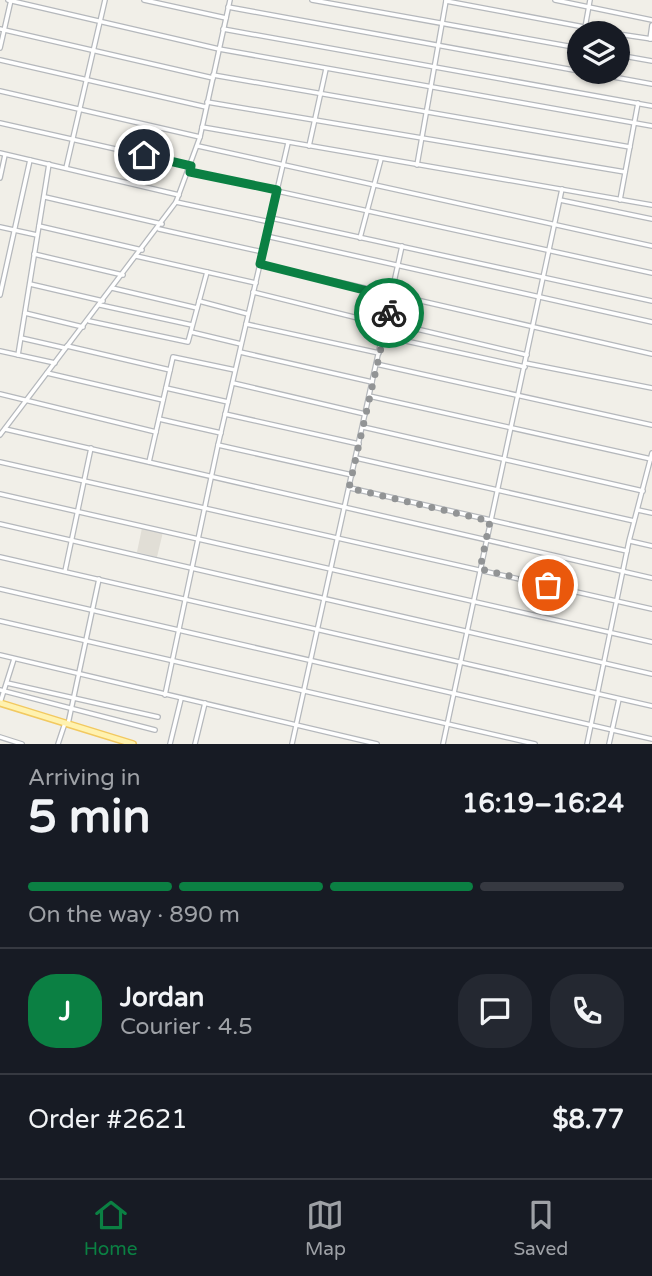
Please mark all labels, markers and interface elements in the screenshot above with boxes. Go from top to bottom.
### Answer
map controls [567,21,630,84]
button: layers [567,21,630,84]
pin [114,125,174,185]
icon: home [125,136,163,174]
courier [354,278,424,348]
icon: bike [370,294,408,332]
pin [518,555,578,615]
icon: bag [529,566,567,604]
text: Arriving in [28,764,141,792]
text: 16:19–16:24 [462,788,624,819]
text: 5 min [28,790,151,845]
text: On the way · 890 m [28,901,240,929]
button: chat [458,974,532,1048]
button: phone [550,974,624,1048]
text: Jordan [120,982,204,1013]
text: J [59,996,71,1027]
text: Courier · 4.5 [120,1013,253,1041]
text: Order #2621 [28,1104,188,1135]
text: $8.77 [552,1104,624,1135]
tab: Home [84,1196,138,1260]
tab: Map [305,1196,346,1260]
tab: Saved [513,1196,568,1260]

